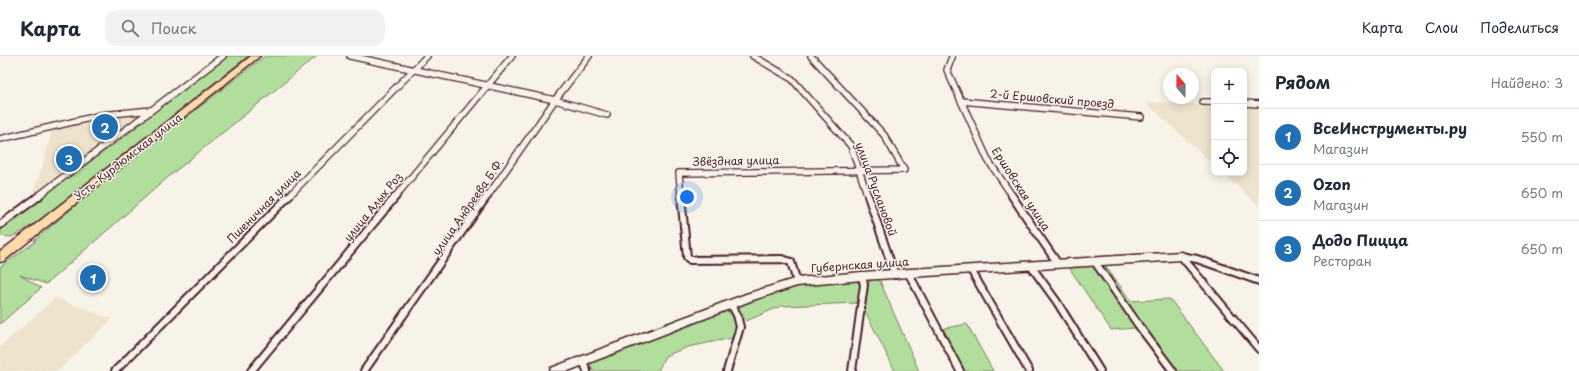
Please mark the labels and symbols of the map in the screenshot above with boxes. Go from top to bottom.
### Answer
north arrow [1163,68,1199,104]
street label: 2-й Ершовский проезд [989,85,1115,112]
street label: Усть-Курдюмская улица [70,109,186,204]
pin: 2 [92,112,118,142]
street label: улица Руслановой [852,140,901,238]
street label: Ершовская улица [988,143,1055,234]
pin: 3 [56,144,82,174]
street label: Звёздная улица [693,151,780,170]
street label: улица Андреева Б.Ф. [428,155,508,259]
street label: Пшеничная улица [223,165,305,247]
street label: улица Алых Роз [339,168,406,245]
your location [677,187,697,207]
street label: Губернская улица [810,253,910,276]
pin: 1 [80,263,106,293]

